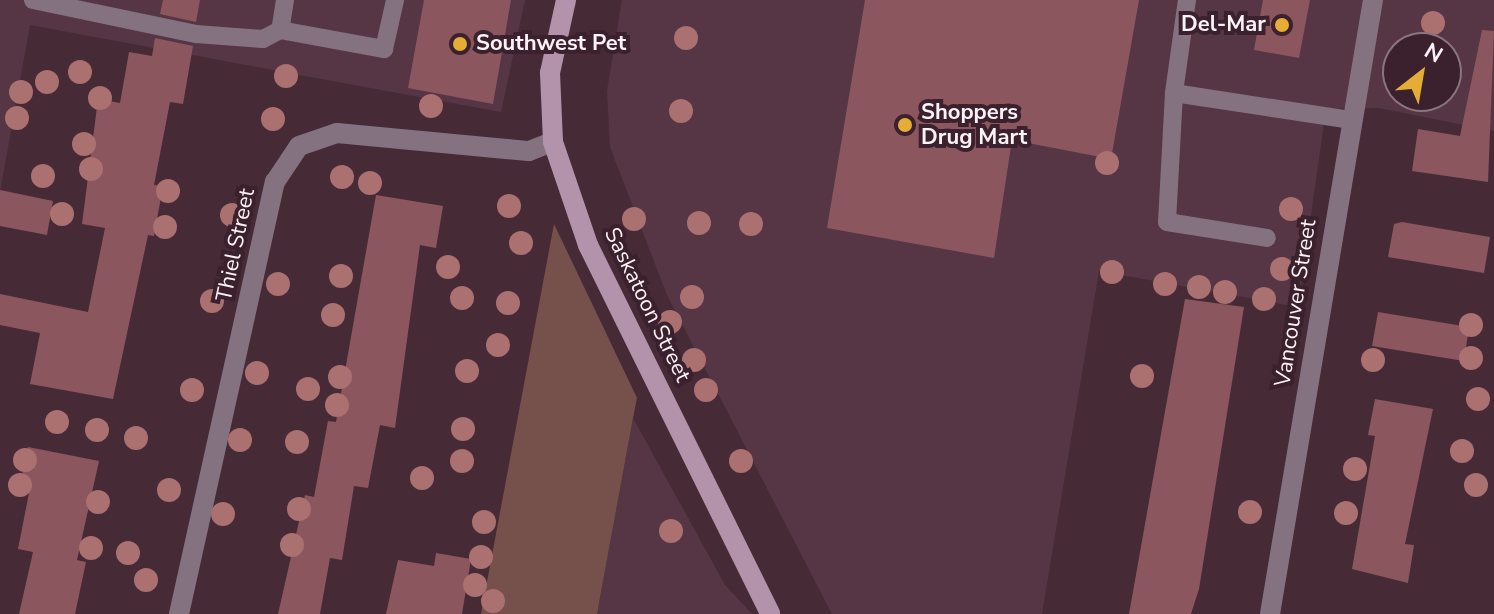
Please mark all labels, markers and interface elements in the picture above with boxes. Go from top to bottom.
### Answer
place label: Del-Mar [1181,12,1266,38]
marker: Del-Mar [1273,16,1291,34]
place label: Southwest Pet [476,31,626,57]
north arrow [1382,32,1462,112]
marker: Southwest Pet [451,35,469,53]
text: N [1419,36,1448,70]
place label: Shoppers Drug Mart [921,99,1027,150]
marker: Shoppers Drug Mart [896,116,914,134]
street label: Thiel Street [211,186,261,304]
street label: Vancouver Street [1270,217,1322,389]
street label: Saskatoon Street [598,223,696,387]

